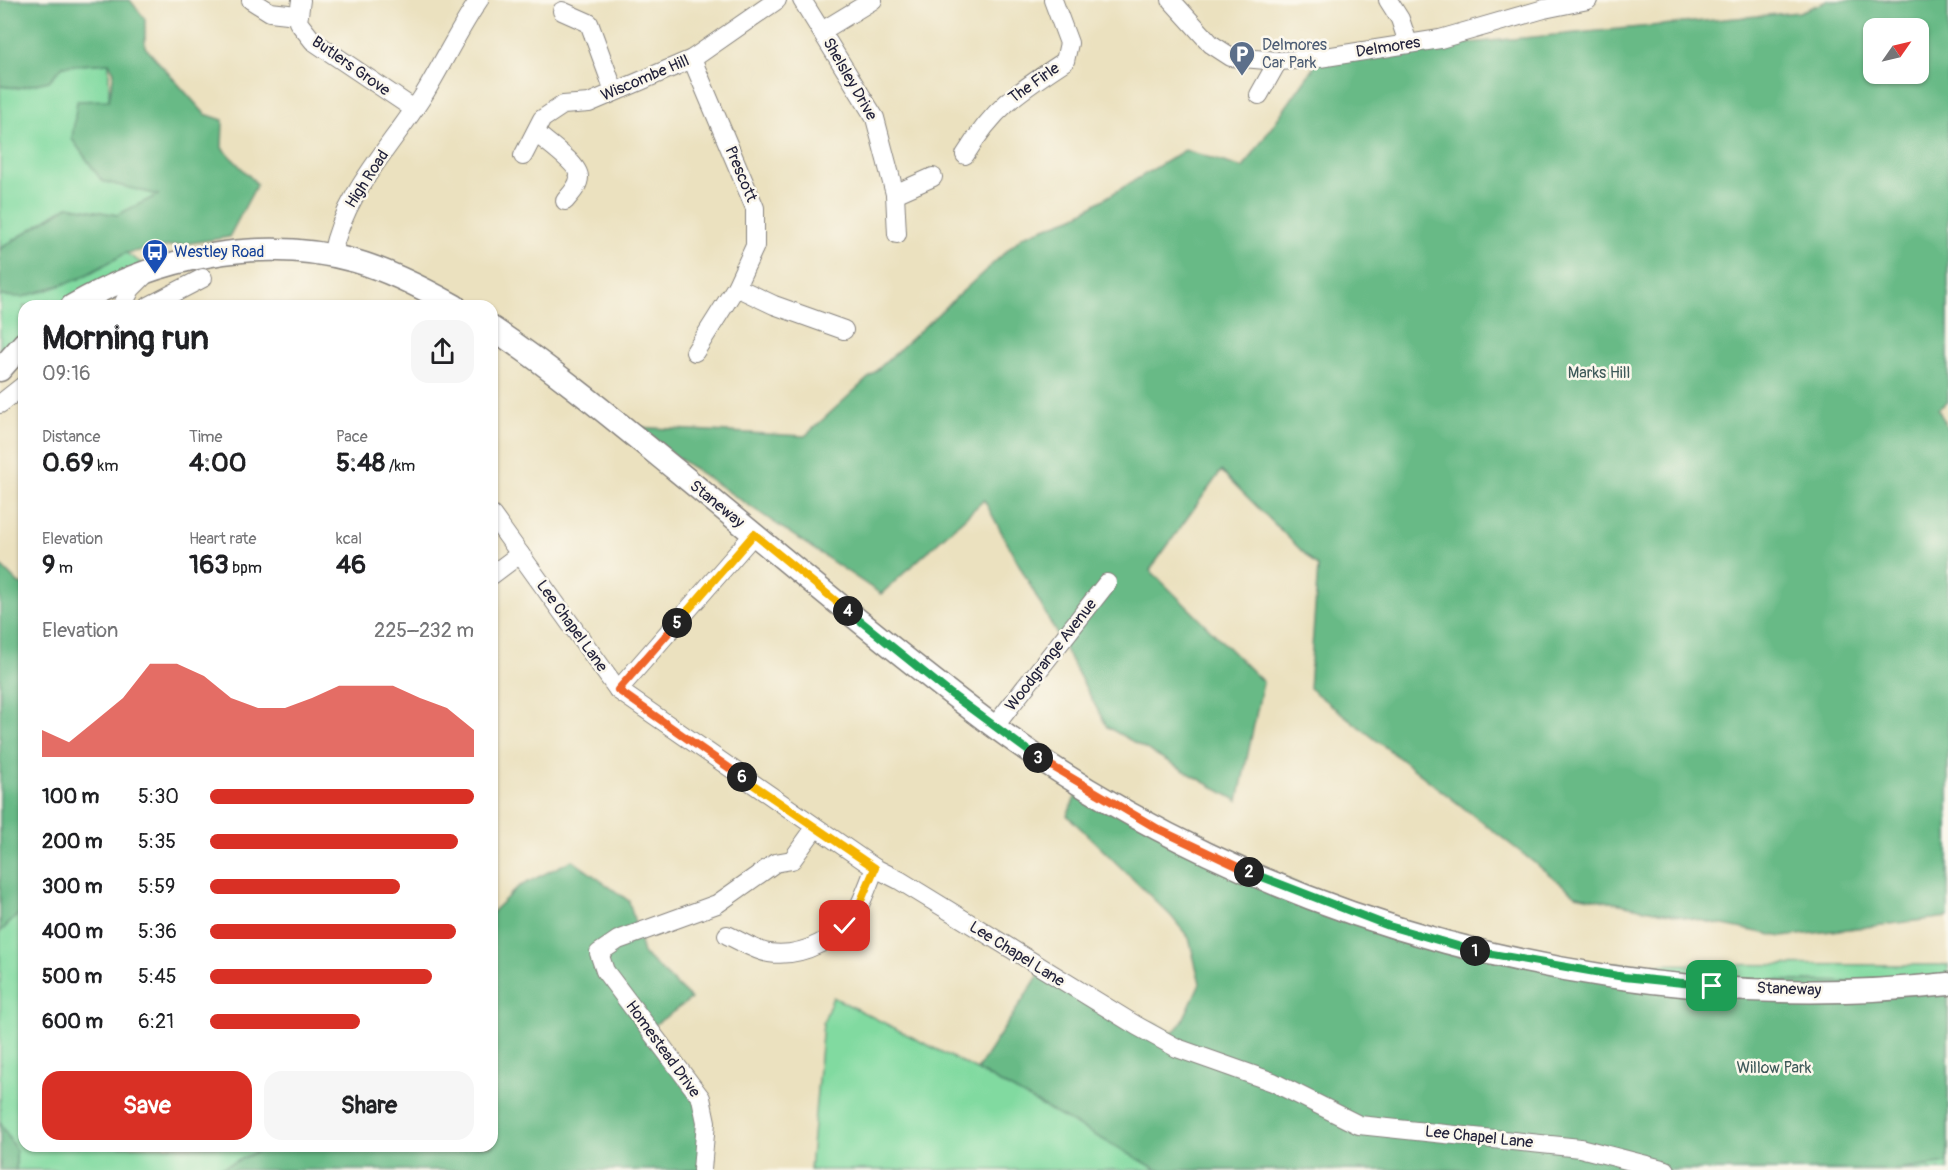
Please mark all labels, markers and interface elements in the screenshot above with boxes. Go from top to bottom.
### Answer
north arrow [1863,18,1929,84]
map controls [1863,18,1929,84]
street label: Butlers Grove [308,32,394,100]
street label: Delmores [1354,32,1422,62]
street label: Shelsley Drive [818,34,882,124]
place label: Delmores Car Park [1262,35,1327,73]
parking icon: Delmores Car Park [1227,39,1257,77]
street label: Wiscombe Hill [598,50,692,106]
street label: The Firle [1005,58,1063,108]
street label: Prescott [720,143,762,205]
street label: High Road [341,146,393,212]
bus stop icon: Westley Road [140,237,170,275]
place label: Westley Road [174,242,264,262]
text: Morning run [42,318,209,359]
button: share [411,320,474,383]
text: 09:16 [42,361,91,386]
park label: Marks Hill [1568,363,1630,383]
text: Distance [42,427,101,447]
text: Time [189,427,222,447]
text: Pace [336,427,368,447]
text: 0.69 [42,447,94,479]
text: 4:00 [189,447,247,479]
text: 5:48 [336,447,385,479]
text: km [94,456,118,476]
text: /km [385,456,415,476]
street label: Staneway [686,476,749,532]
text: Elevation [42,529,103,549]
text: Heart rate [189,529,256,549]
text: kcal [336,529,362,549]
text: 9 [42,549,55,581]
text: 163 [189,549,229,581]
text: 46 [336,549,366,581]
text: m [55,558,73,578]
text: bpm [229,558,262,578]
street label: Lee Chapel Lane [532,576,612,676]
street label: Woodgrange Avenue [1001,595,1101,715]
pin: 4 [833,596,863,626]
text: 4 [843,601,853,621]
pin: 5 [662,608,692,638]
text: 5 [673,613,681,633]
text: Elevation [42,618,118,643]
text: 225–232 m [374,618,474,643]
pin: 3 [1023,743,1053,773]
text: 3 [1034,748,1042,768]
pin: 6 [727,762,757,792]
text: 6 [737,767,747,787]
text: 100 m [42,784,99,809]
text: 5:30 [138,784,179,809]
text: 200 m [42,829,103,854]
text: 5:35 [138,829,176,854]
pin: 2 [1234,857,1264,887]
text: 2 [1245,862,1253,882]
text: 300 m [42,874,103,899]
text: 5:59 [138,874,175,899]
pin [819,900,870,951]
icon: check [828,909,861,942]
street label: Lee Chapel Lane [966,917,1068,991]
text: 400 m [42,919,103,944]
text: 5:36 [138,919,177,944]
pin: 1 [1460,936,1490,966]
text: 1 [1472,941,1478,961]
pin [1686,960,1737,1011]
text: 500 m [42,964,102,989]
text: 5:45 [138,964,177,989]
icon: arrive [1695,969,1728,1002]
street label: Staneway [1756,978,1822,1000]
street label: Homestead Drive [621,997,705,1101]
text: 600 m [42,1009,103,1034]
text: 6:21 [138,1009,174,1034]
park label: Willow Park [1737,1058,1812,1078]
button: Save [42,1071,252,1140]
button: Share [264,1071,474,1140]
street label: Lee Chapel Lane [1424,1121,1534,1153]

